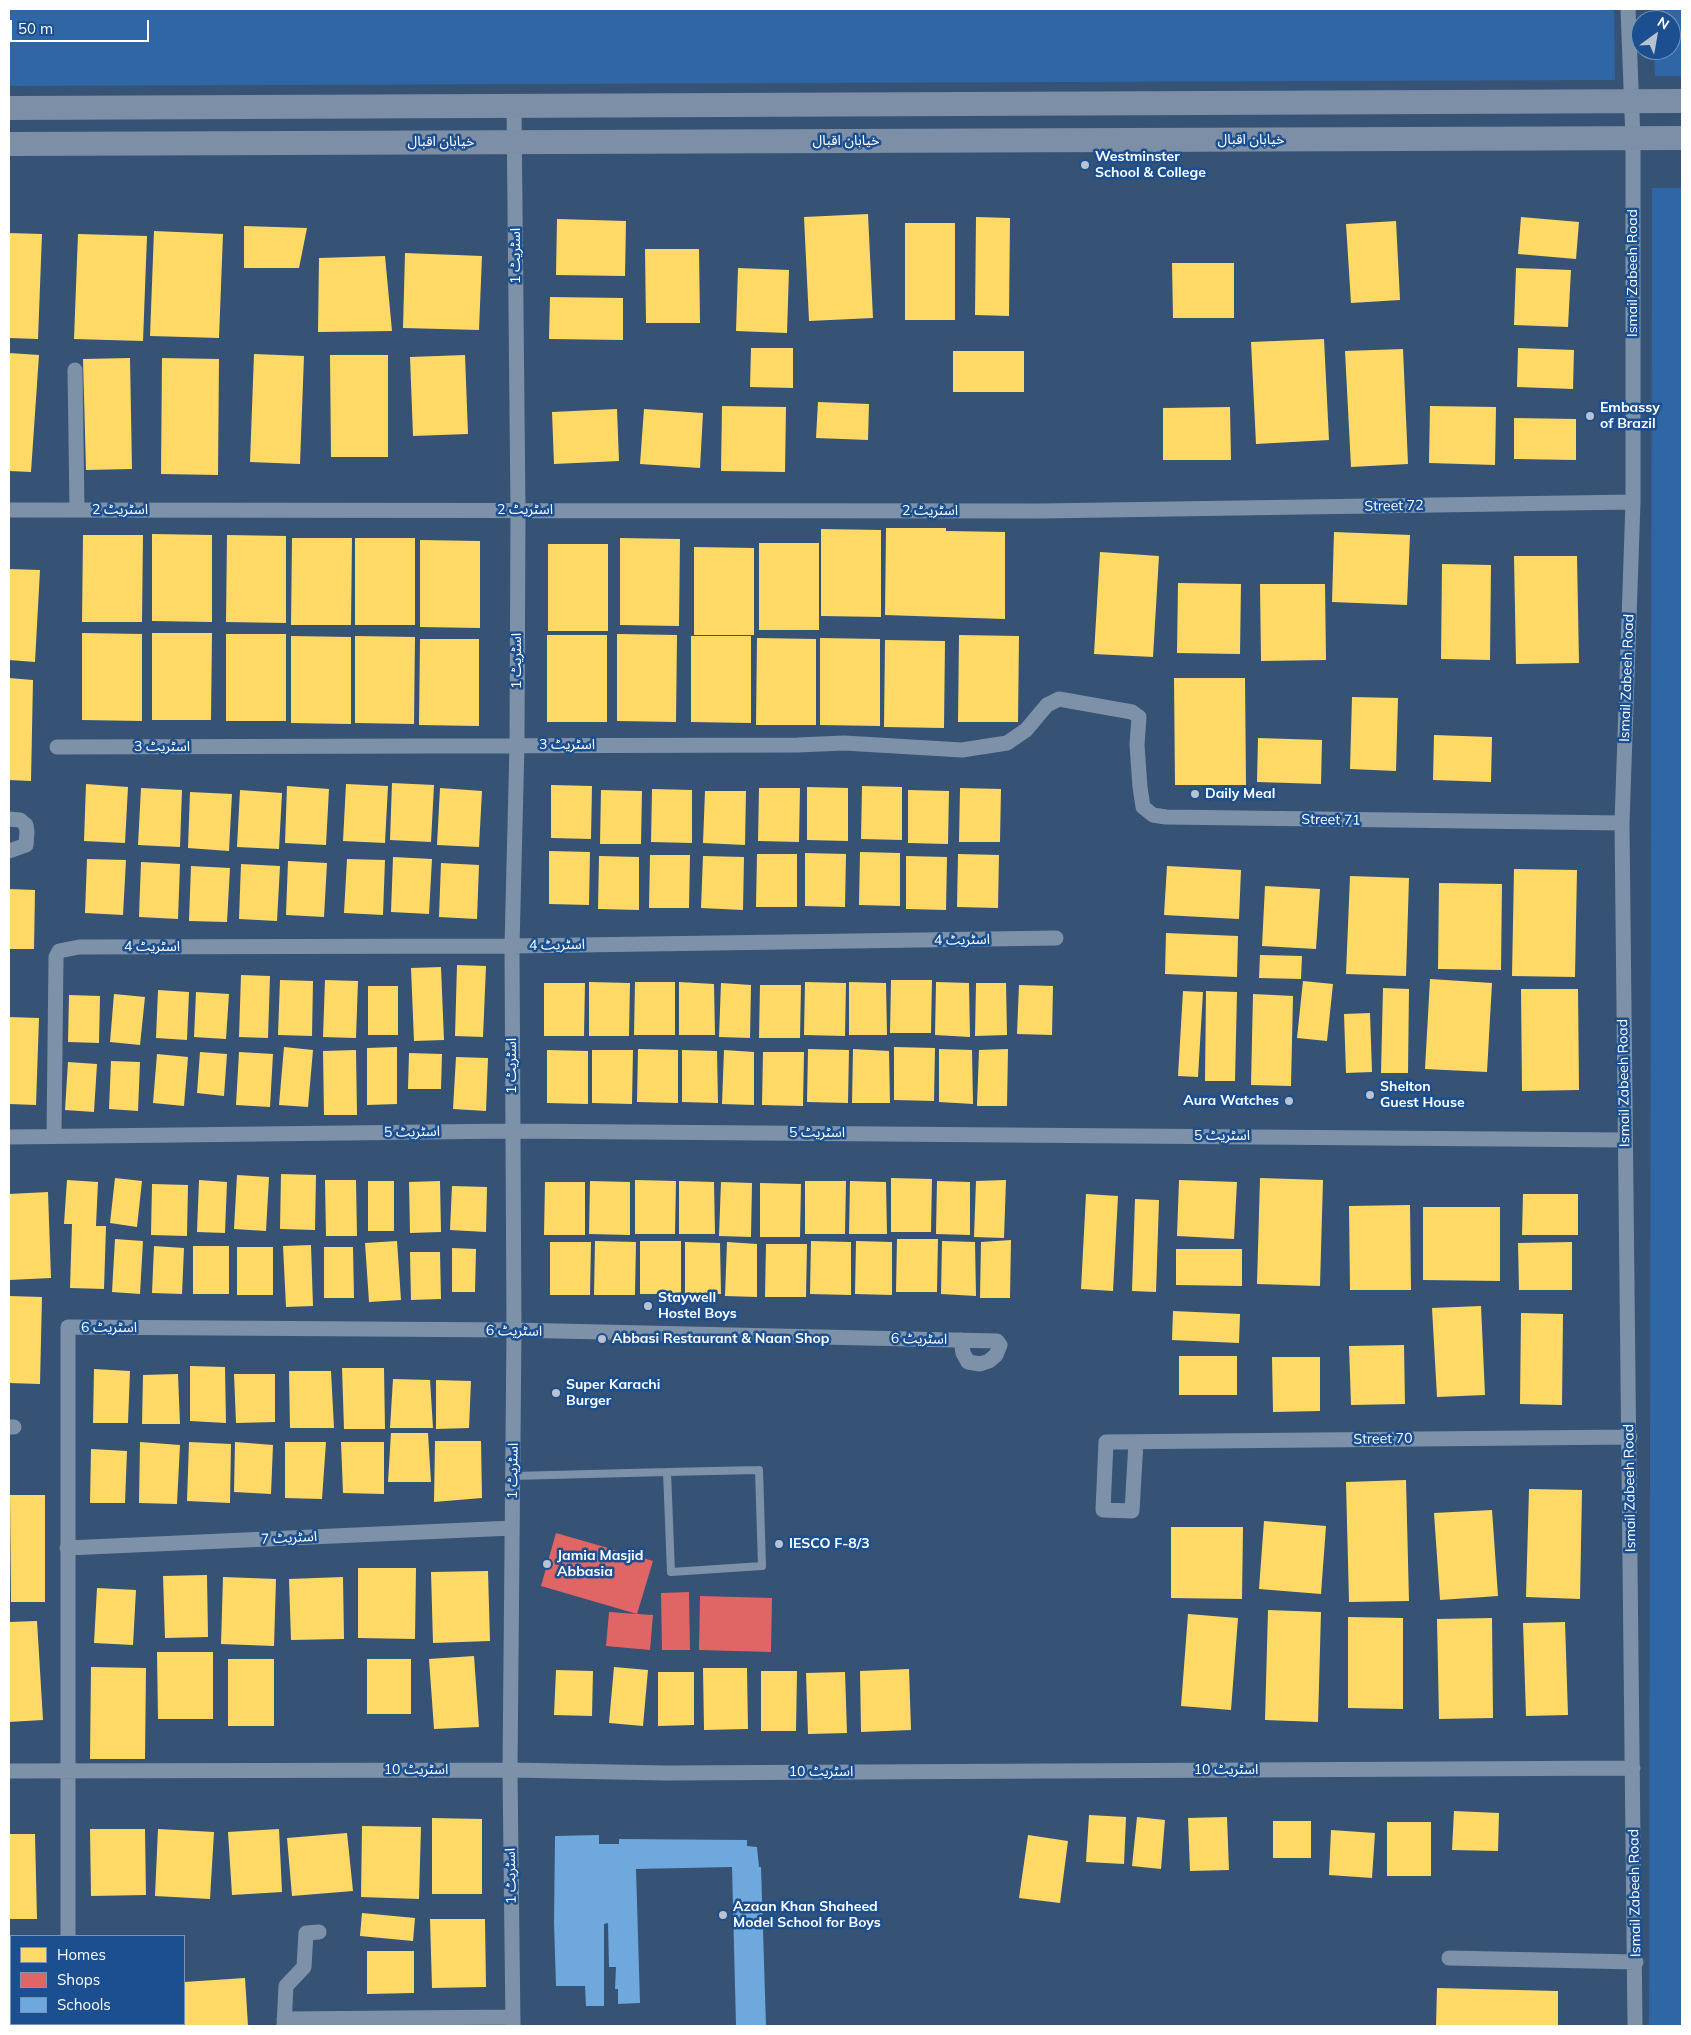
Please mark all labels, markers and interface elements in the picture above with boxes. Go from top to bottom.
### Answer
scale bar [12,10,151,42]
north arrow [1631,10,1681,60]
text: N [1654,13,1673,34]
text: 50 m [18,19,53,38]
street label: خیابان اقبال [1218,132,1284,148]
street label: خیابان اقبال [813,133,879,149]
street label: خیابان اقبال [408,134,474,150]
place label: Westminster School & College [1095,149,1206,182]
marker: Westminster School & College [1079,159,1091,171]
street label: Ismail Zabeeh Road [1625,209,1641,337]
street label: اسٹریٹ 1 [508,228,524,284]
place label: Embassy of Brazil [1600,400,1660,432]
marker: Embassy of Brazil [1584,410,1596,422]
street label: Street 72 [1364,497,1424,515]
street label: اسٹریٹ 2 [92,502,148,518]
street label: اسٹریٹ 2 [497,502,553,518]
street label: اسٹریٹ 2 [902,503,958,519]
street label: Ismail Zabeeh Road [1616,614,1638,742]
street label: اسٹریٹ 1 [509,633,525,689]
street label: اسٹریٹ 3 [539,737,595,753]
street label: اسٹریٹ 3 [134,739,190,755]
place label: Daily Meal [1205,786,1275,802]
marker: Daily Meal [1189,788,1201,800]
street label: Street 71 [1301,811,1361,829]
street label: اسٹریٹ 4 [934,931,990,949]
street label: اسٹریٹ 4 [529,936,585,954]
street label: اسٹریٹ 4 [124,939,180,955]
street label: Ismail Zabeeh Road [1614,1019,1634,1147]
street label: اسٹریٹ 1 [504,1038,520,1094]
place label: Shelton Guest House [1380,1079,1465,1112]
marker: Shelton Guest House [1364,1089,1376,1101]
place label: Aura Watches [1183,1093,1279,1109]
marker: Aura Watches [1283,1095,1295,1107]
street label: اسٹریٹ 5 [384,1123,440,1141]
street label: اسٹریٹ 5 [789,1125,845,1141]
street label: اسٹریٹ 5 [1194,1128,1250,1144]
place label: Staywell Hostel Boys [658,1290,737,1322]
marker: Staywell Hostel Boys [642,1300,654,1312]
street label: اسٹریٹ 6 [81,1320,137,1336]
street label: اسٹریٹ 6 [486,1322,542,1340]
street label: اسٹریٹ 6 [891,1330,947,1348]
place label: Abbasi Restaurant & Naan Shop [612,1331,829,1347]
marker: Abbasi Restaurant & Naan Shop [596,1333,608,1345]
place label: Super Karachi Burger [566,1377,660,1410]
marker: Super Karachi Burger [550,1387,562,1399]
street label: Ismail Zabeeh Road [1620,1424,1640,1552]
street label: Street 70 [1353,1430,1413,1448]
street label: اسٹریٹ 1 [504,1443,522,1499]
street label: اسٹریٹ 7 [261,1528,317,1548]
place label: IESCO F-8/3 [789,1536,870,1552]
marker: IESCO F-8/3 [773,1538,785,1550]
place label: Jamia Masjid Abbasia [557,1548,643,1580]
marker: Jamia Masjid Abbasia [541,1558,553,1570]
street label: اسٹریٹ 10 [384,1762,448,1778]
street label: اسٹریٹ 10 [1194,1762,1258,1778]
street label: اسٹریٹ 10 [789,1764,853,1780]
street label: Ismail Zabeeh Road [1625,1829,1645,1957]
street label: اسٹریٹ 1 [502,1848,520,1904]
place label: Azaan Khan Shaheed Model School for Boys [733,1899,881,1931]
marker: Azaan Khan Shaheed Model School for Boys [717,1909,729,1921]
legend [10,1935,185,2025]
text: Homes [57,1945,106,1964]
text: Shops [57,1970,100,1989]
text: Schools [57,1995,111,2014]

